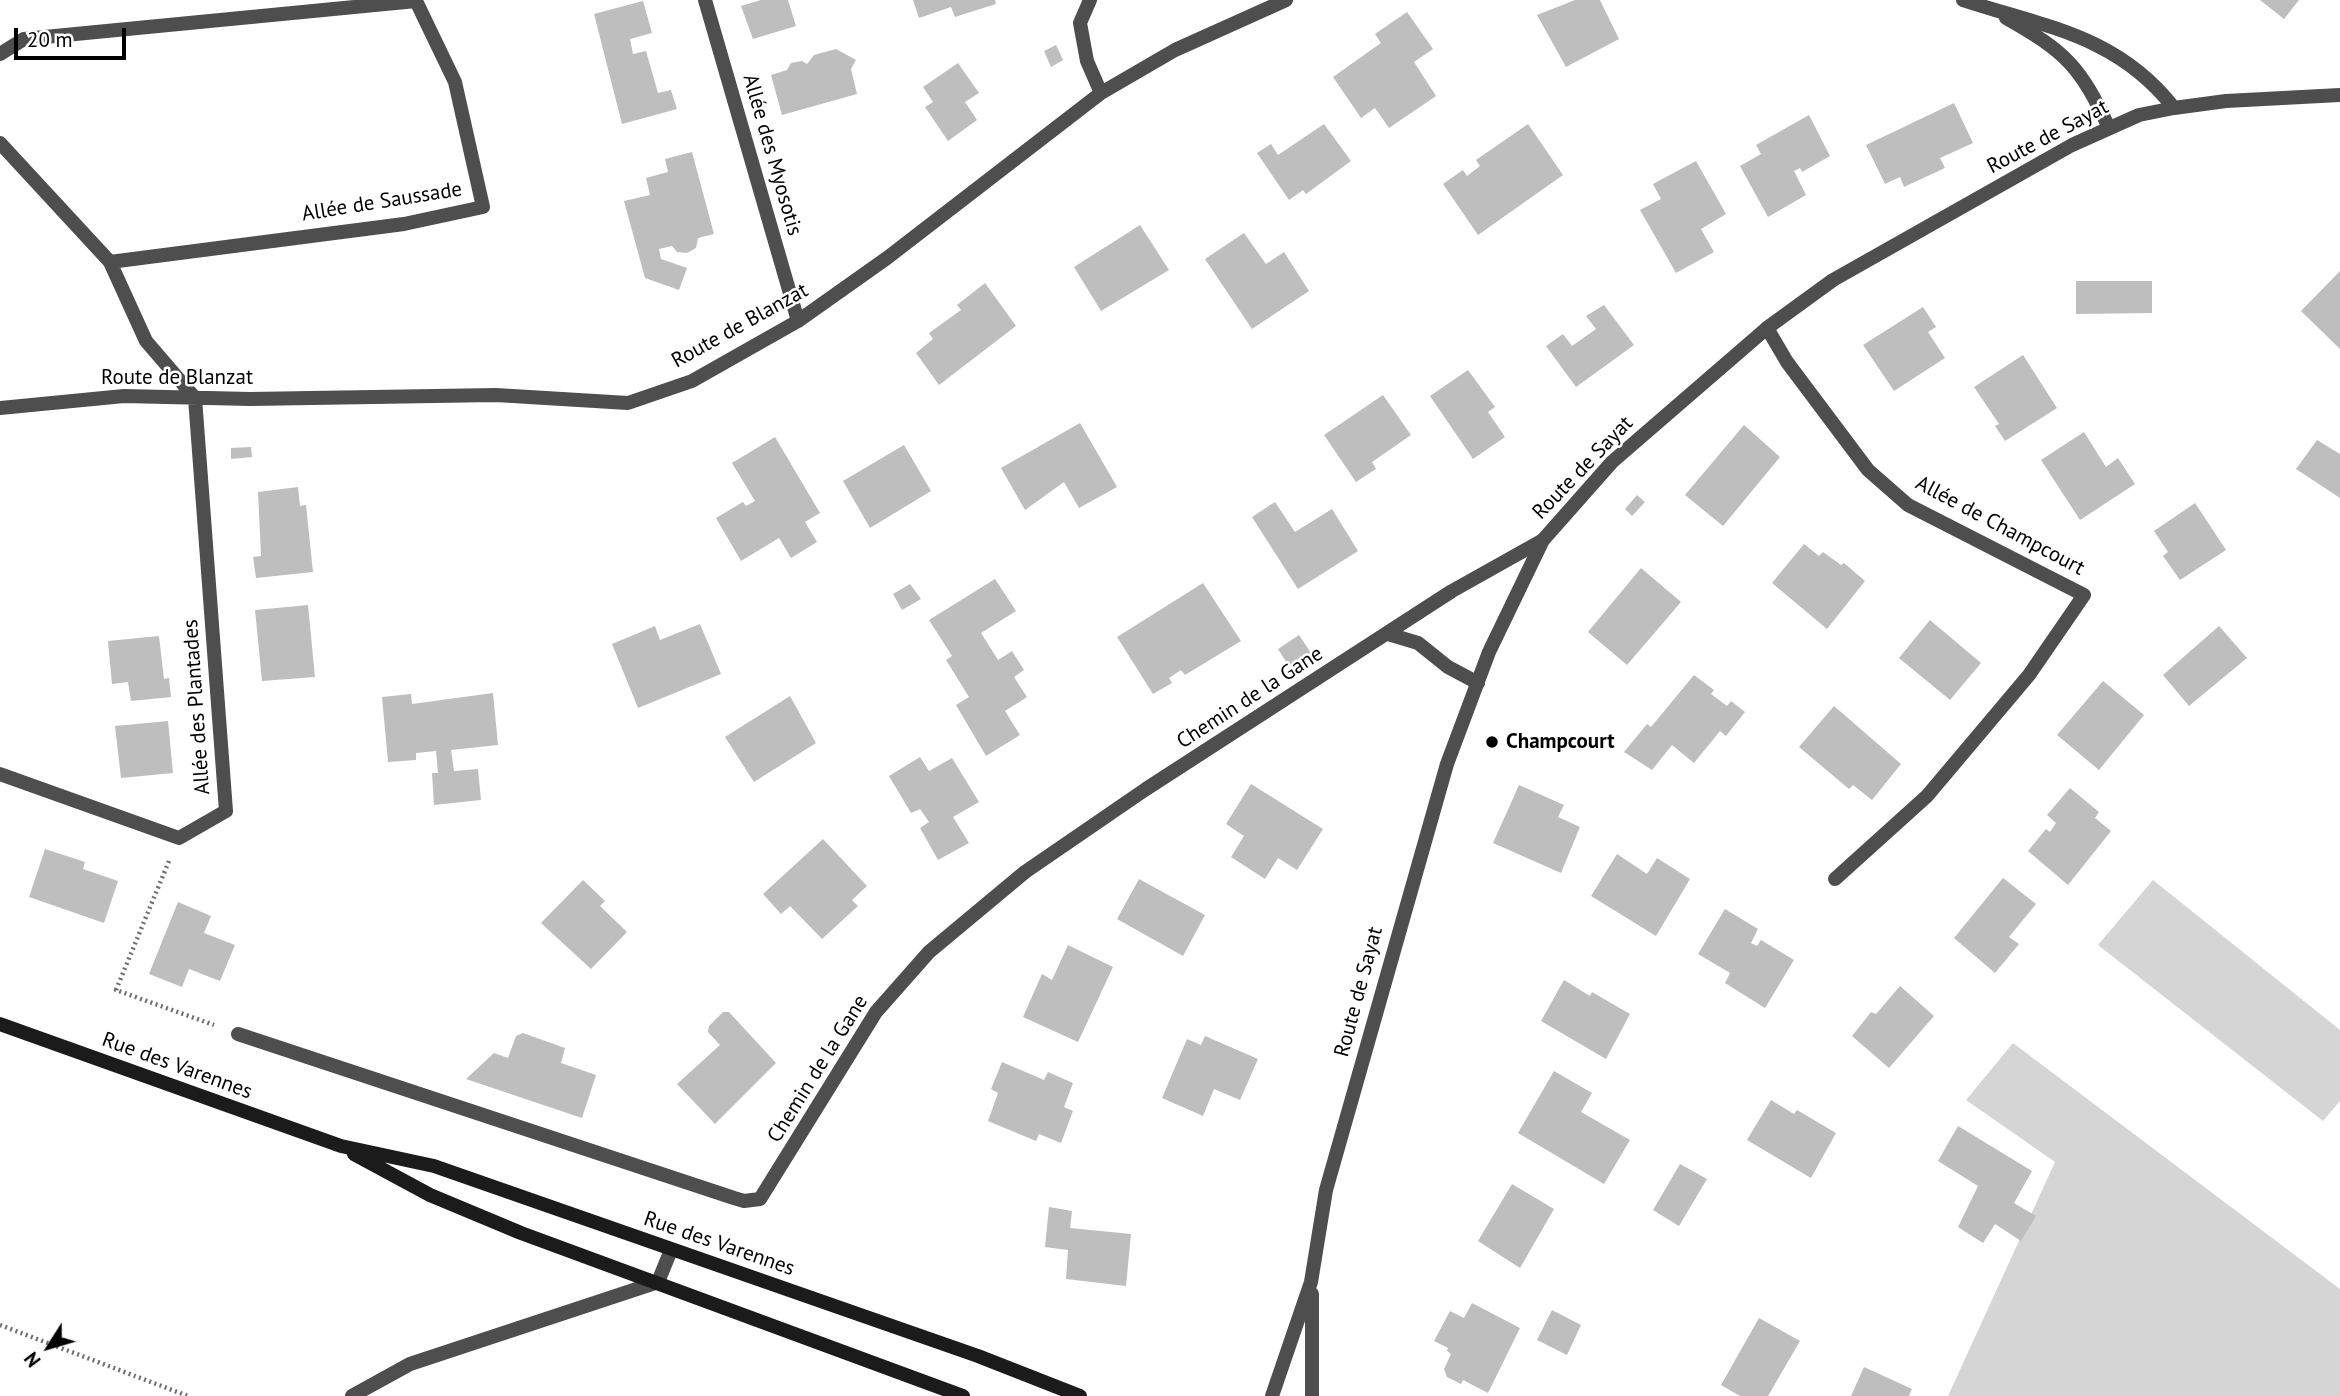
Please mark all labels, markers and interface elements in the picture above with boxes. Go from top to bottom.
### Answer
scale bar [18,14,130,58]
text: 20 m [27,26,73,53]
street label: Allée des Myosotis [737,71,807,239]
street label: Route de Sayat [1983,94,2113,180]
street label: Allée de Saussade [300,177,464,227]
street label: Route de Blanzat [667,278,813,374]
street label: Route de Blanzat [101,365,253,391]
street label: Route de Sayat [1528,411,1638,525]
street label: Allée de Champcourt [1911,471,2089,581]
street label: Allée des Plantades [178,618,216,796]
street label: Chemin de la Gane [1172,641,1328,755]
place label: Champcourt [1506,729,1614,755]
marker: Champcourt [1484,734,1500,750]
street label: Route de Sayat [1330,924,1388,1060]
street label: Chemin de la Gane [763,991,873,1147]
street label: Rue des Varennes [99,1027,255,1105]
street label: Rue des Varennes [640,1206,798,1282]
north arrow [14,1312,84,1382]
text: N [19,1347,46,1372]

